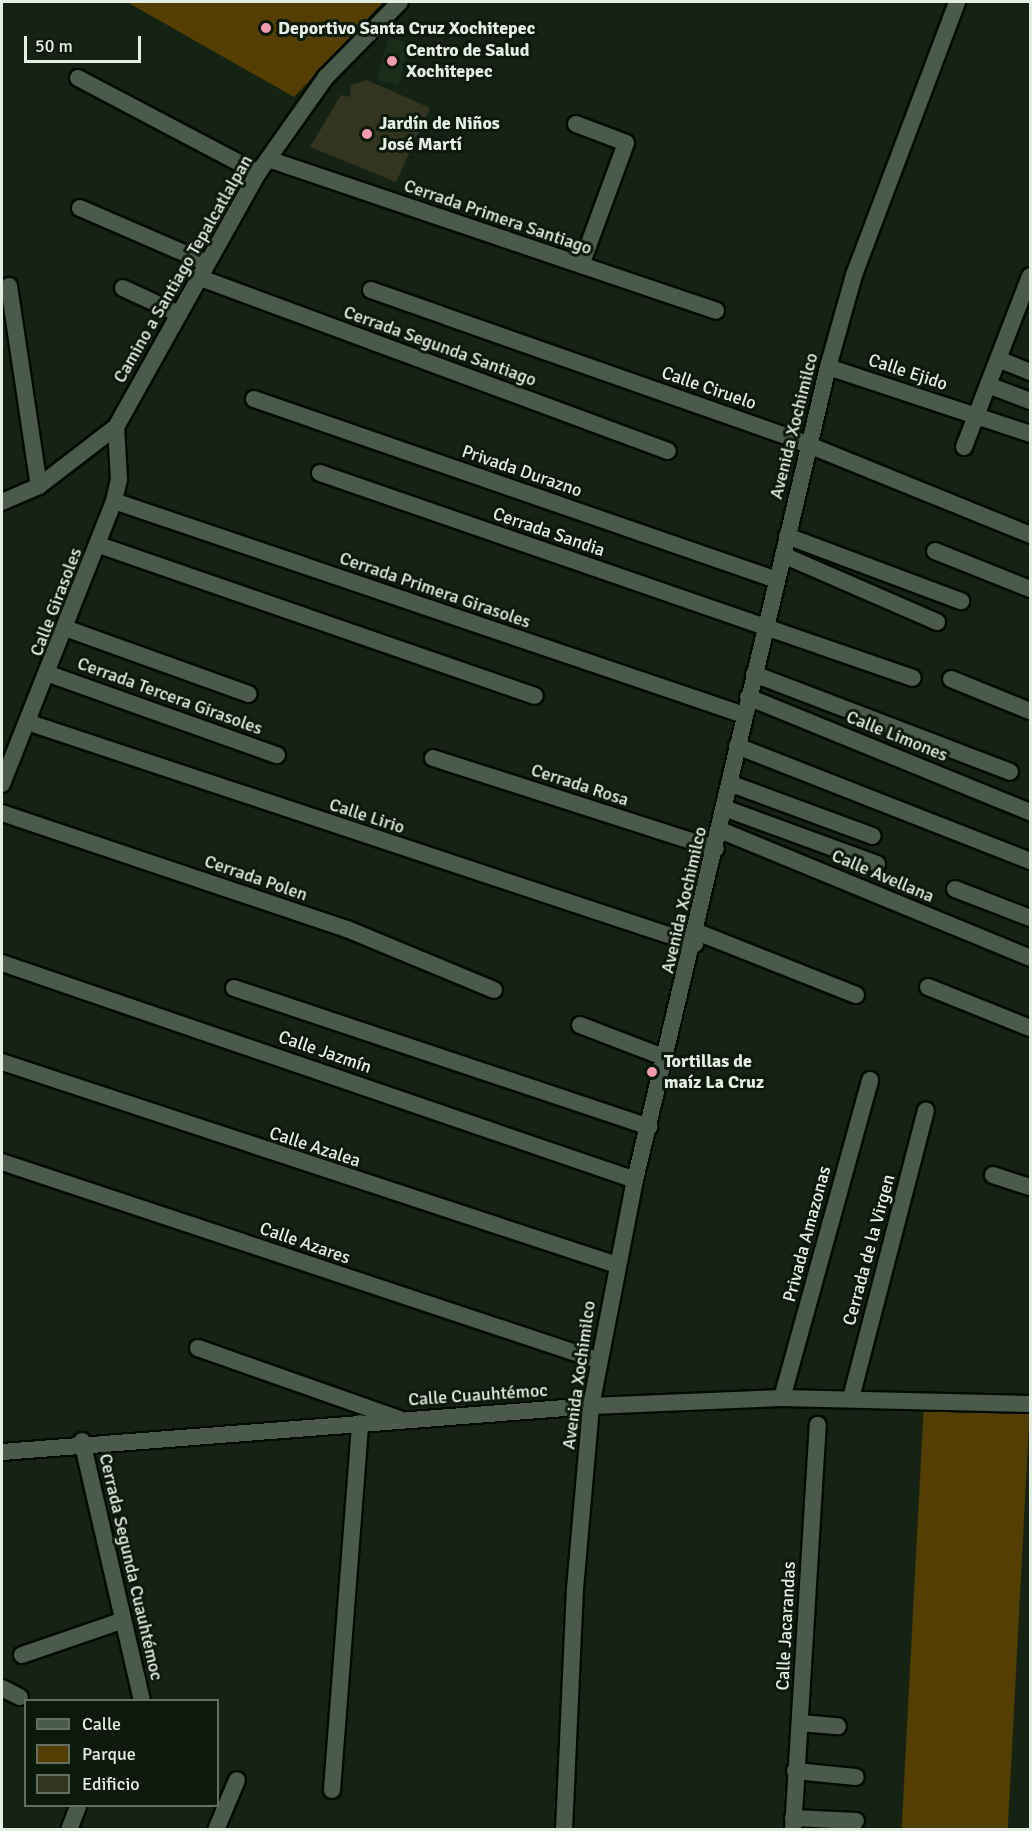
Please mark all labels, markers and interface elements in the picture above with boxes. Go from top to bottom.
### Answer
place label: Deportivo Santa Cruz Xochitepec [278,17,535,39]
marker: Deportivo Santa Cruz Xochitepec [259,21,273,35]
scale bar [27,24,144,62]
text: 50 m [35,35,73,57]
place label: Centro de Salud Xochitepec [406,40,529,82]
marker: Centro de Salud Xochitepec [383,52,401,70]
place label: Jardín de Niños José Martí [379,113,500,156]
marker: Jardín de Niños José Martí [360,127,374,141]
street label: Camino a Santiago Tepalcatlalpan [109,151,257,387]
street label: Cerrada Primera Santiago [401,175,595,259]
street label: Cerrada Segunda Santiago [341,301,539,391]
street label: Calle Ejido [866,349,950,395]
street label: Avenida Xochimilco [765,351,823,501]
street label: Calle Ciruelo [659,362,759,414]
street label: Privada Durazno [459,440,585,502]
street label: Cerrada Sandia [490,503,608,561]
street label: Calle Girasoles [25,545,87,659]
street label: Cerrada Primera Girasoles [337,547,533,633]
street label: Cerrada Tercera Girasoles [74,652,266,740]
street label: Calle Limones [843,706,951,766]
street label: Cerrada Rosa [528,759,632,811]
street label: Calle Lirio [327,794,407,838]
street label: Avenida Xochimilco [657,825,711,975]
street label: Calle Avellana [829,845,937,907]
street label: Cerrada Polen [202,850,310,906]
street label: Calle Jazmín [276,1026,374,1078]
place label: Tortillas de maíz La Cruz [664,1051,764,1094]
marker: Tortillas de maíz La Cruz [645,1065,659,1079]
street label: Calle Azalea [267,1122,363,1172]
street label: Privada Amazonas [778,1164,836,1304]
street label: Cerrada de la Virgen [838,1172,900,1328]
street label: Calle Azares [257,1217,353,1269]
street label: Avenida Xochimilco [558,1299,600,1451]
street label: Calle Cuauhtémoc [408,1379,548,1411]
street label: Cerrada Segunda Cuauhtémoc [94,1452,168,1682]
street label: Calle Jacarandas [772,1561,800,1691]
legend [24,1699,219,1807]
text: Calle [82,1713,121,1735]
text: Parque [82,1743,136,1765]
text: Edificio [82,1773,140,1795]

